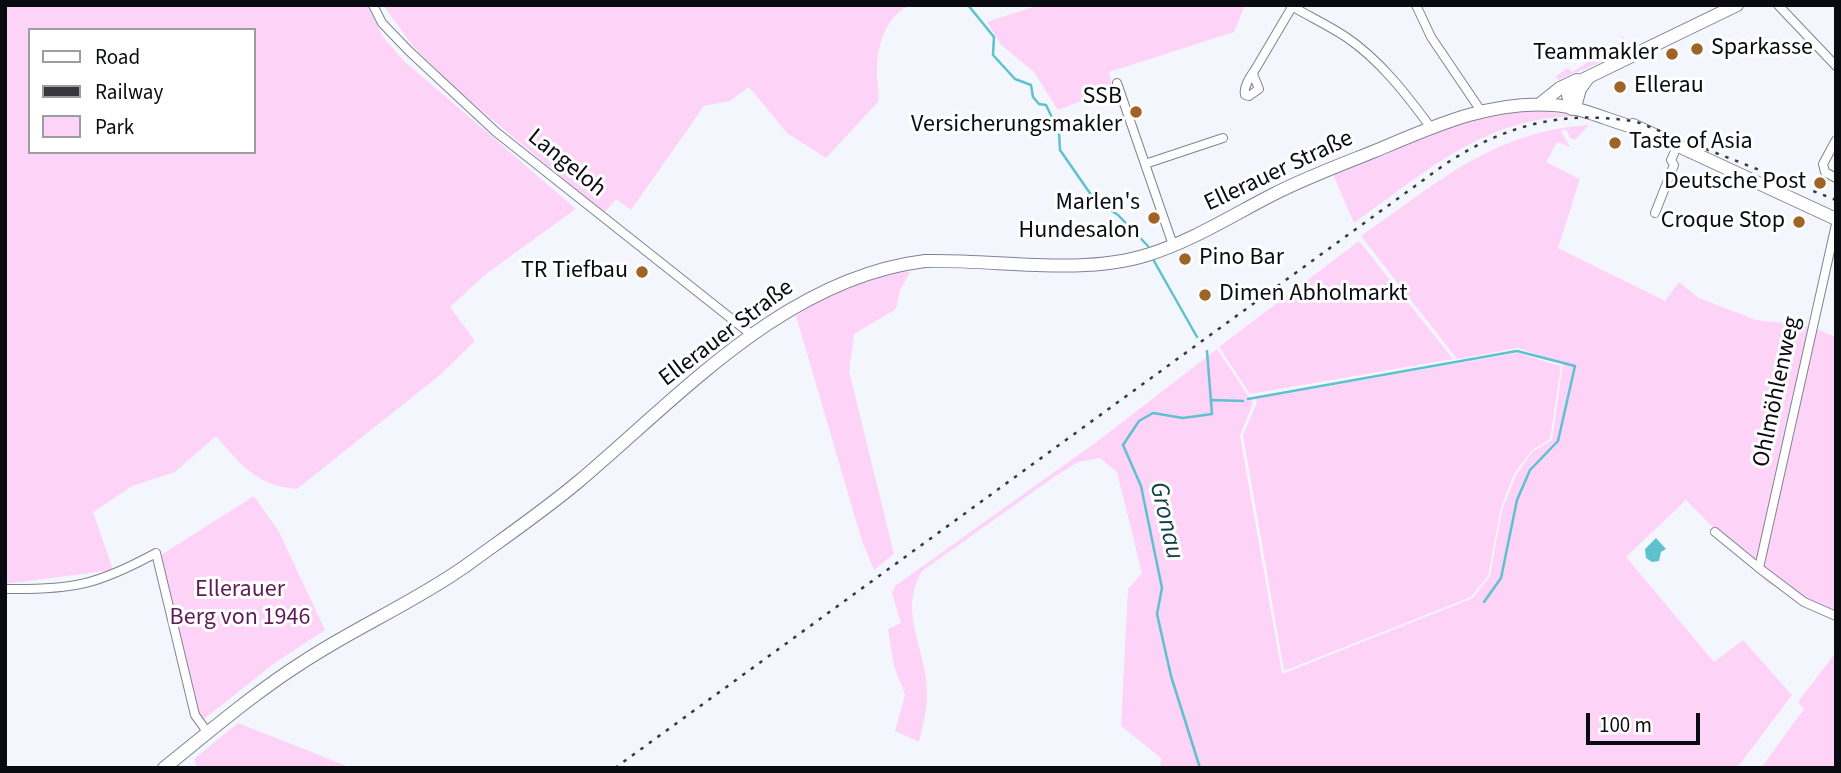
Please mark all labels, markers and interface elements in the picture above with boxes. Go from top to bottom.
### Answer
legend [28,28,256,154]
place label: Sparkasse [1711,35,1813,63]
place label: Teammakler [1533,40,1658,68]
marker: Sparkasse [1689,41,1705,57]
text: Road [95,42,140,72]
marker: Teammakler [1664,46,1680,62]
place label: Ellerau [1634,73,1704,101]
text: Railway [95,77,163,107]
marker: Ellerau [1612,79,1628,95]
place label: SSB Versicherungsmakler [911,84,1122,140]
marker: SSB Versicherungsmakler [1128,104,1144,120]
text: Park [95,112,134,142]
street label: Langeloh [521,124,611,204]
street label: Ellerauer Straße [1200,125,1358,219]
place label: Taste of Asia [1629,129,1753,157]
marker: Taste of Asia [1607,135,1623,151]
place label: Deutsche Post [1664,169,1806,197]
marker: Deutsche Post [1812,175,1828,191]
place label: Marlen's Hundesalon [1019,190,1140,246]
place label: Croque Stop [1661,208,1785,236]
marker: Marlen's Hundesalon [1146,210,1162,226]
marker: Croque Stop [1791,214,1807,230]
place label: Pino Bar [1199,245,1284,273]
marker: Pino Bar [1177,251,1193,267]
place label: TR Tiefbau [521,258,628,286]
marker: TR Tiefbau [634,264,650,280]
street label: Ellerauer Straße [654,274,800,394]
place label: Dimen Abholmarkt [1219,281,1408,309]
marker: Dimen Abholmarkt [1197,287,1213,303]
street label: Ohlmöhlenweg [1748,314,1808,470]
water label: Gronau [1141,479,1189,563]
park label: Ellerauer Berg von 1946 [170,577,310,633]
scale bar [1589,700,1703,744]
text: 100 m [1599,710,1652,740]

